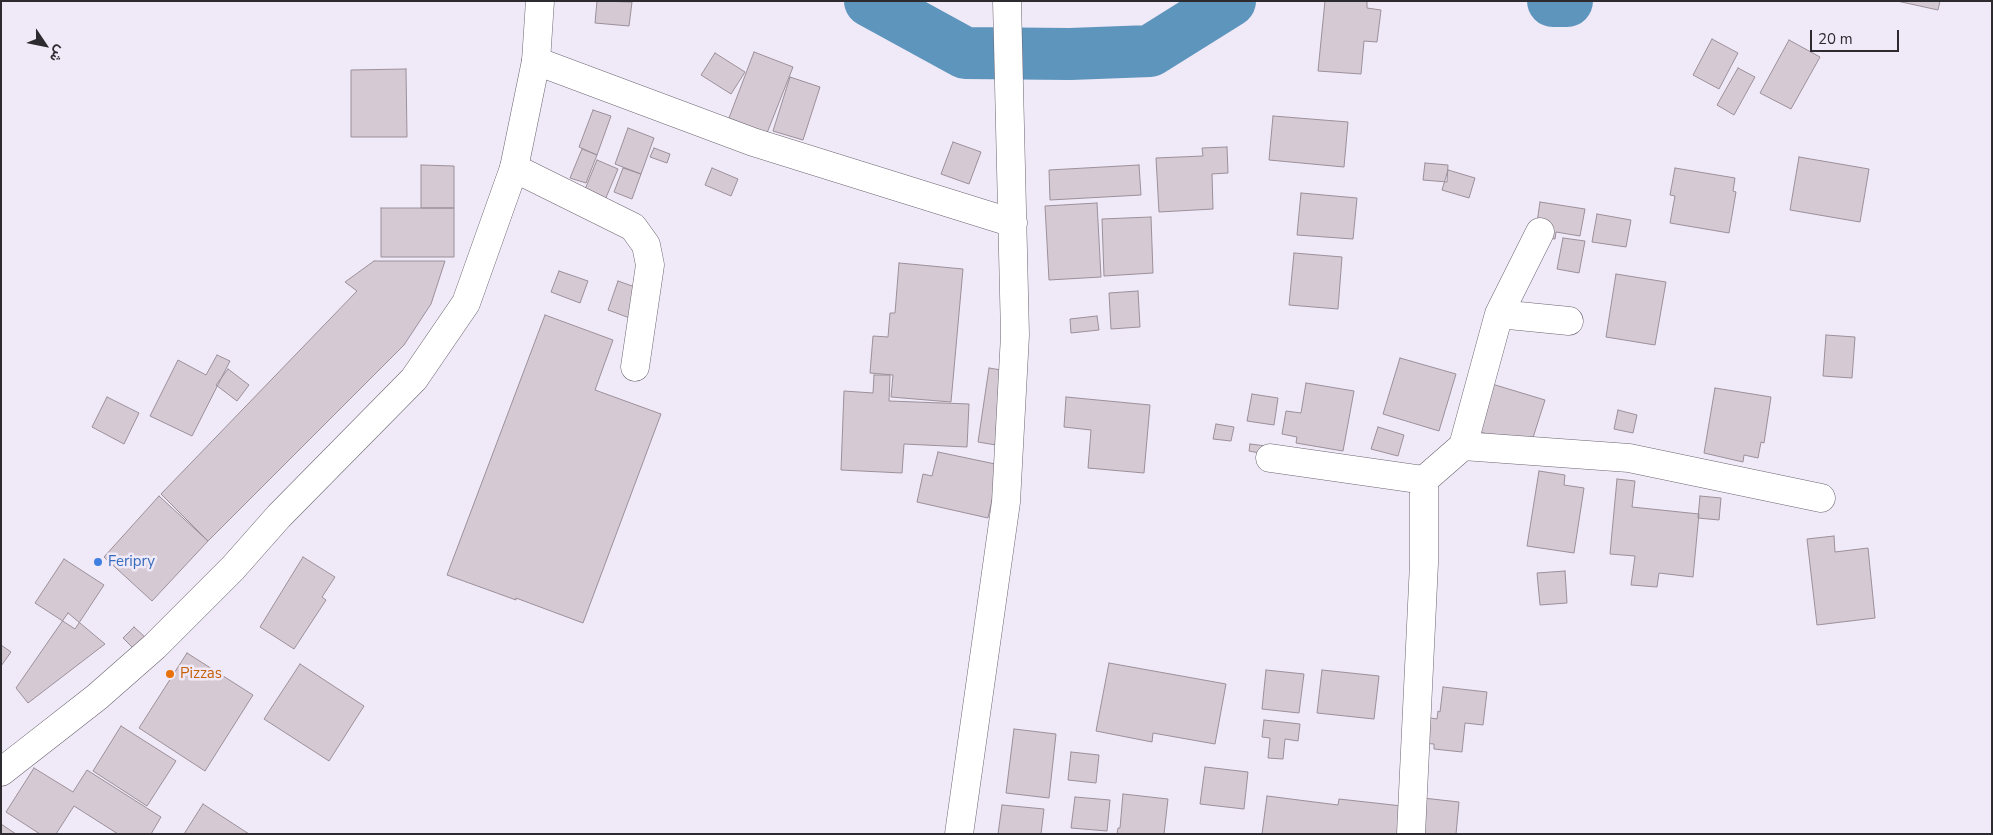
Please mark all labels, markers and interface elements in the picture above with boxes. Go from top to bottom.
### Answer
north arrow [20,20,70,70]
scale bar [1813,20,1902,52]
text: 20 m [1818,29,1853,49]
text: ش [45,41,70,66]
place label: Feripry [108,553,155,571]
marker: Feripry [92,556,104,568]
place label: Pizzas [180,665,222,683]
marker: Pizzas [164,668,176,680]

